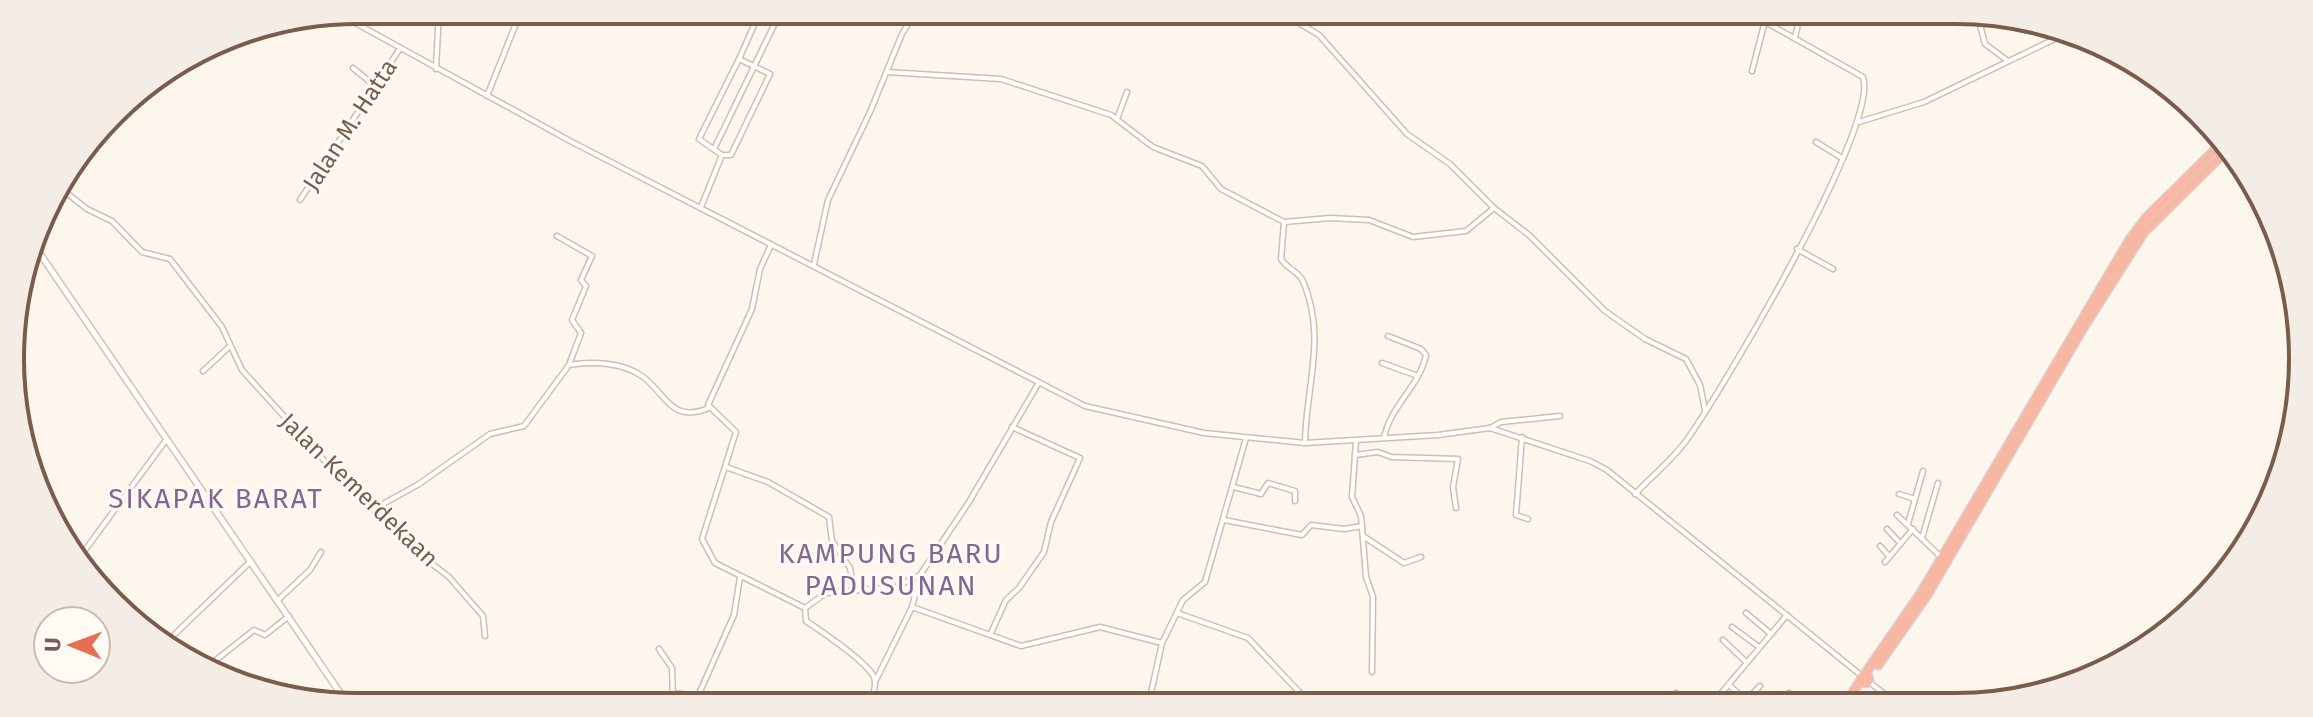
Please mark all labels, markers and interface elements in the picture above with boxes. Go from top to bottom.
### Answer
street label: Jalan M. Hatta [297,54,403,196]
street label: Jalan Kemerdekaan [274,407,444,573]
district label: SIKAPAK BARAT [108,482,324,515]
district label: KAMPUNG BARU PADUSUNAN [778,537,1004,602]
north arrow [32,605,112,685]
text: U [39,637,66,652]

